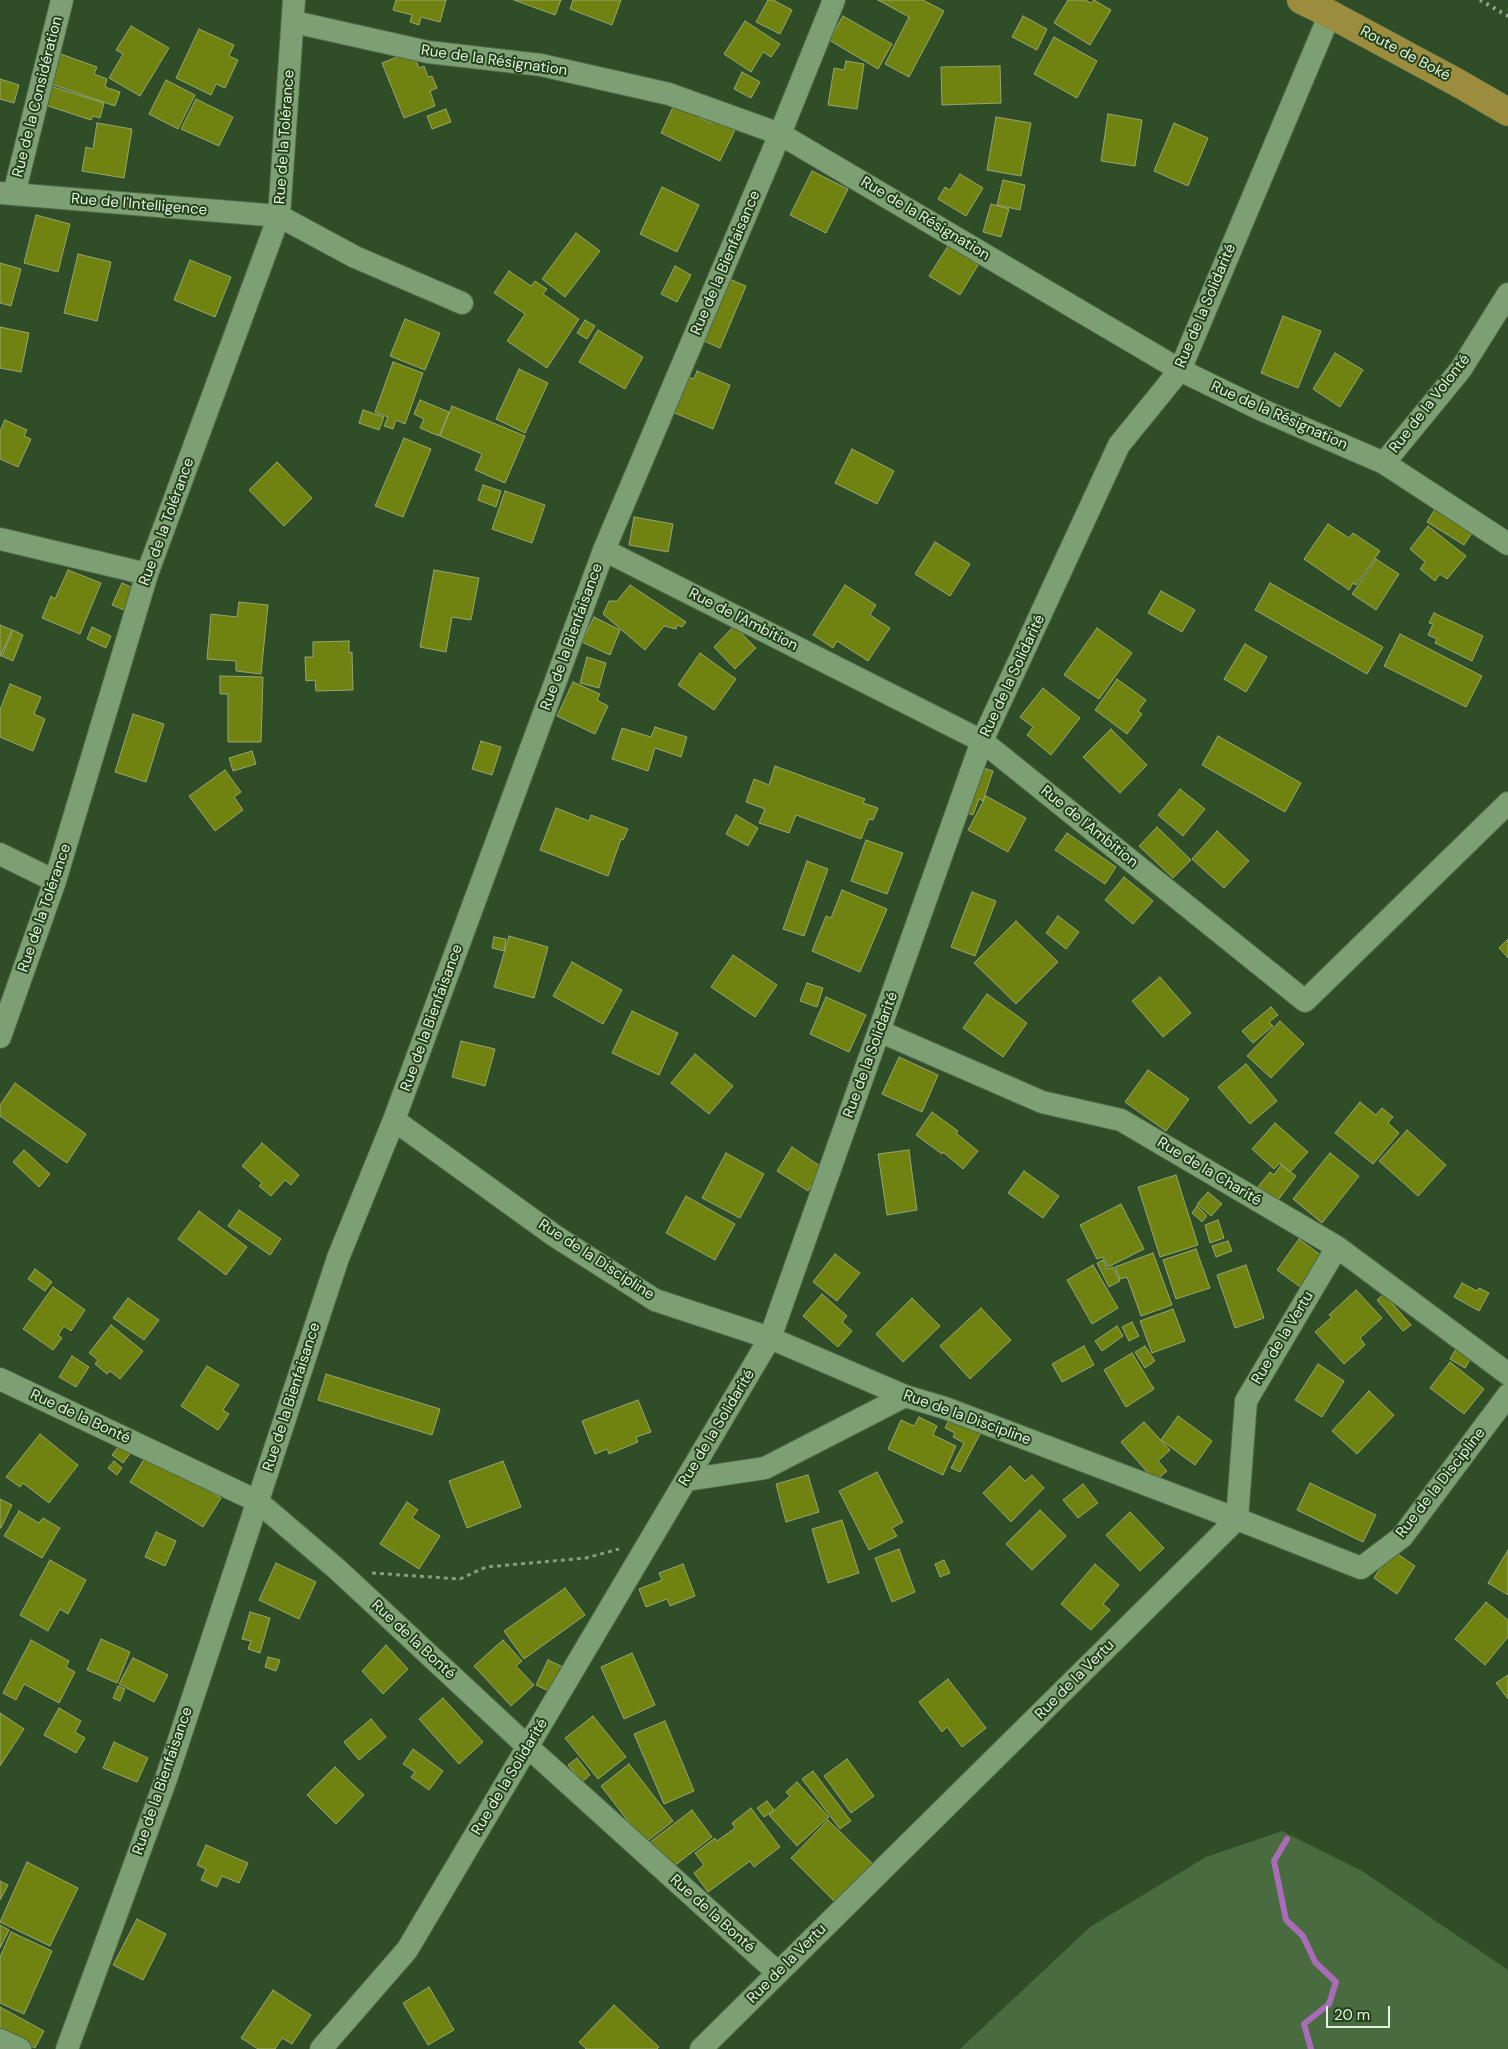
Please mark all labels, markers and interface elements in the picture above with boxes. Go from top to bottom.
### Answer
street label: Rue de la Considération [9,15,67,179]
street label: Route de Boké [1357,23,1453,85]
street label: Rue de la Résignation [420,42,568,80]
street label: Rue de la Tolérance [271,69,299,205]
street label: Rue de la Résignation [857,173,993,265]
street label: Rue de la Bienfaisance [687,188,765,338]
street label: Rue de l'Intelligence [70,190,208,220]
street label: Rue de la Solidarité [1172,241,1240,371]
street label: Rue de la Volonté [1386,351,1474,457]
street label: Rue de la Résignation [1208,378,1350,454]
street label: Rue de la Tolérance [136,456,198,588]
street label: Rue de la Bienfaisance [537,561,607,713]
street label: Rue de l'Ambition [685,585,801,655]
street label: Rue de la Solidarité [977,612,1049,740]
street label: Rue de l'Ambition [1037,782,1141,872]
street label: Rue de la Tolérance [15,841,75,975]
street label: Rue de la Bienfaisance [397,942,467,1094]
street label: Rue de la Solidarité [840,989,902,1121]
street label: Rue de la Charité [1154,1134,1264,1210]
street label: Rue de la Discipline [535,1216,657,1304]
street label: Rue de la Vertu [1248,1288,1318,1388]
street label: Rue de la Bienfaisance [259,1320,325,1474]
street label: Rue de la Solidarité [675,1366,759,1490]
street label: Rue de la Bonté [27,1386,133,1448]
street label: Rue de la Discipline [901,1387,1033,1449]
street label: Rue de la Discipline [1392,1424,1490,1542]
street label: Rue de la Bonté [367,1597,459,1683]
street label: Rue de la Vertu [1032,1637,1118,1723]
street label: Rue de la Bienfaisance [129,1705,197,1857]
street label: Rue de la Solidarité [468,1715,552,1839]
street label: Rue de la Bonté [666,1871,758,1957]
street label: Rue de la Vertu [744,1921,830,2007]
scale bar [1328,1996,1392,2028]
text: 20 m [1334,2005,1370,2025]

